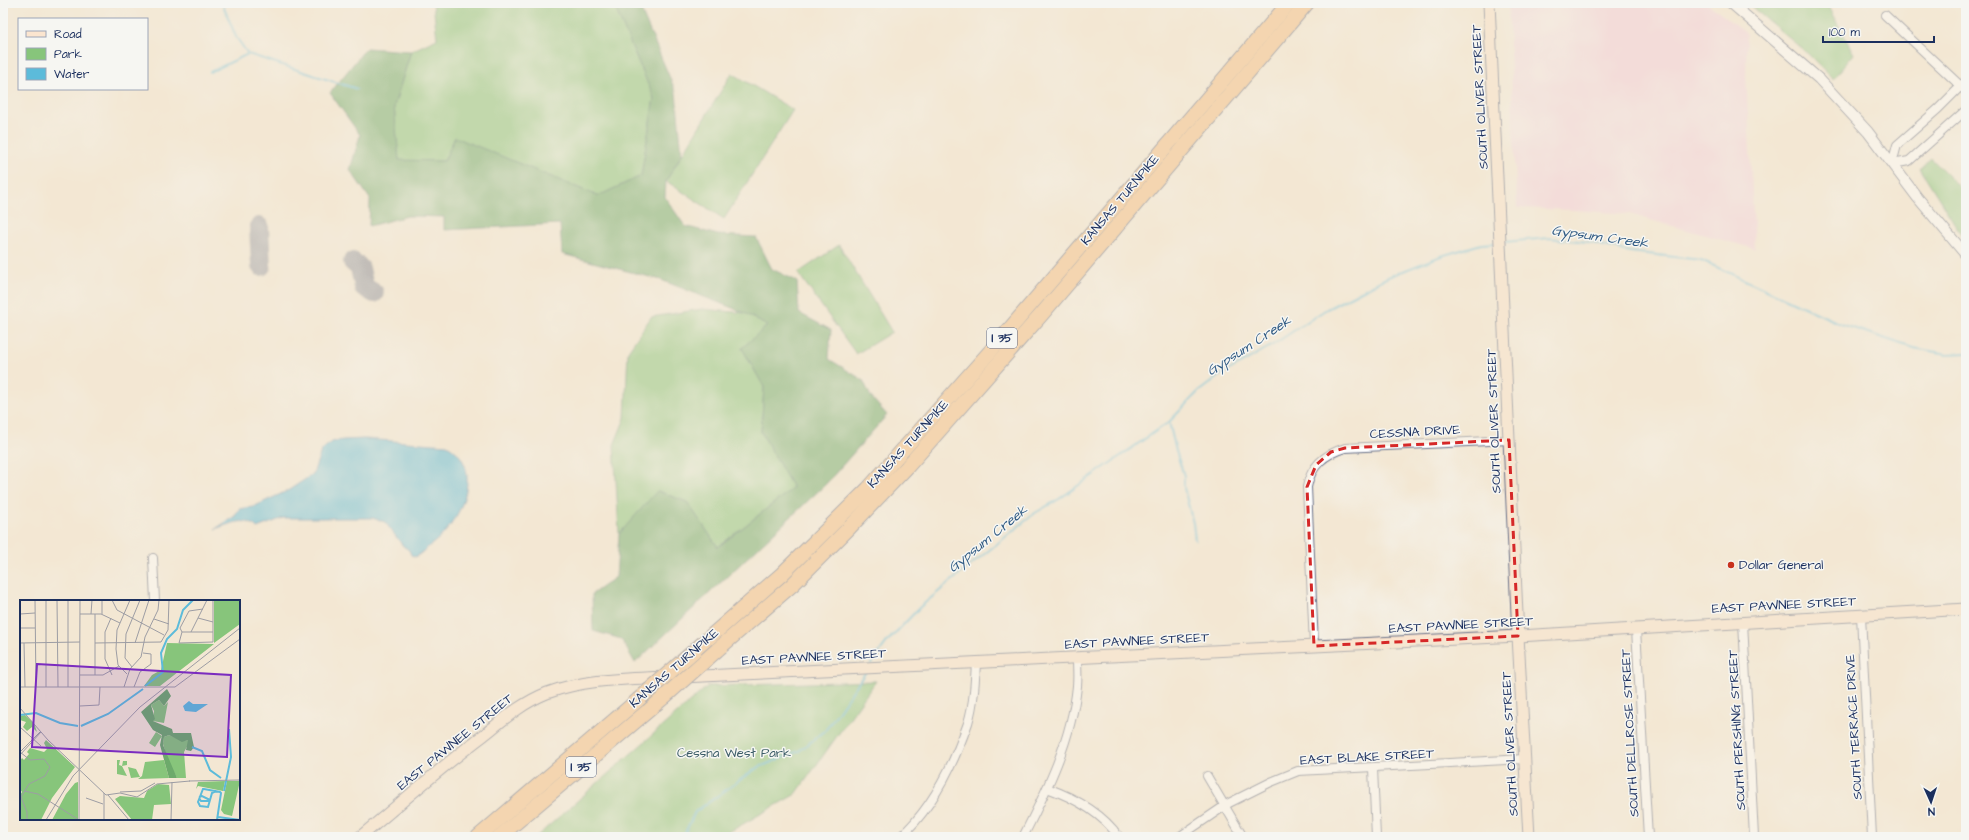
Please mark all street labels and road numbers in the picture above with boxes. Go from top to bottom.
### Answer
street label: SOUTH OLIVER STREET [1467,23,1493,170]
street label: KANSAS TURNPIKE [1077,151,1163,249]
road number: I 35 [987,328,1017,348]
street label: SOUTH OLIVER STREET [1482,347,1506,494]
street label: KANSAS TURNPIKE [863,396,953,492]
street label: CESSNA DRIVE [1369,421,1461,443]
street label: EAST PAWNEE STREET [1711,592,1858,618]
street label: EAST PAWNEE STREET [1388,612,1535,638]
street label: KANSAS TURNPIKE [625,624,723,712]
street label: EAST PAWNEE STREET [1064,628,1211,654]
street label: EAST PAWNEE STREET [741,644,888,670]
street label: SOUTH DELLROSE STREET [1617,648,1643,817]
street label: SOUTH PERSHING STREET [1724,648,1750,811]
street label: SOUTH TERRACE DRIVE [1841,653,1867,800]
street label: SOUTH OLIVER STREET [1497,670,1523,817]
street label: EAST PAWNEE STREET [393,689,517,794]
street label: EAST BLAKE STREET [1300,744,1435,770]
road number: I 35 [566,757,596,777]

